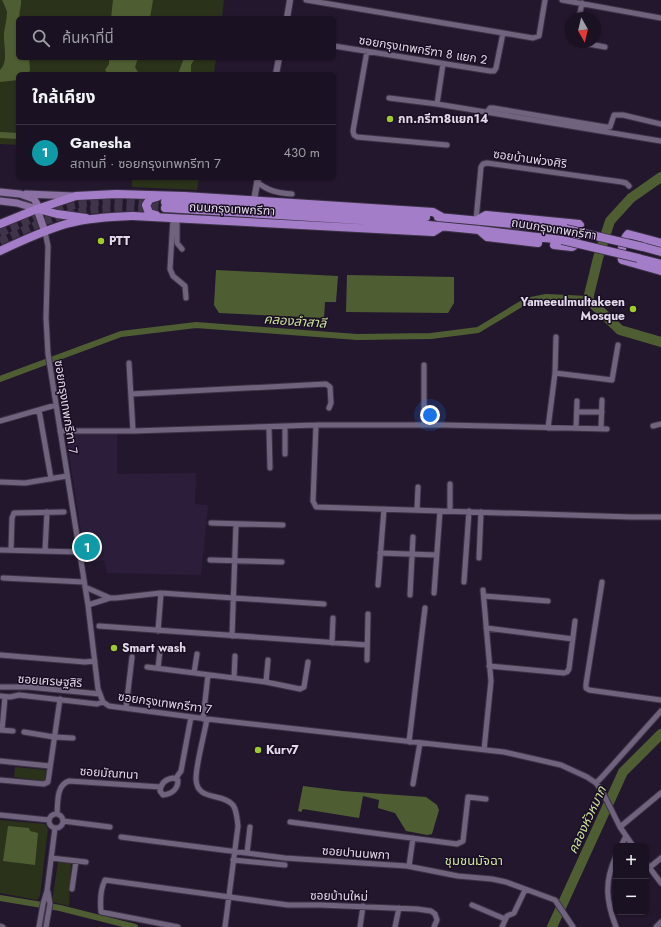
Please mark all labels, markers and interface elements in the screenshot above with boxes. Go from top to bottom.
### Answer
north arrow [565,12,601,48]
search box [16,16,336,60]
icon: search [30,27,52,49]
text: ค้นหาที่นี่ [62,27,114,49]
street label: ซอยกรุงเทพกรีฑา 8 แยก 2 [358,31,489,69]
text: ใกล้เคียง [32,85,95,109]
place label: กท.กรีฑา8แยก14 [398,110,488,128]
marker: กท.กรีฑา8แยก14 [385,114,395,124]
text: Ganesha [70,132,131,154]
text: 1 [42,143,48,162]
text: 430 m [283,143,320,162]
street label: ซอยบ้านพ่วงศิริ [492,145,568,173]
text: สถานที่ · ซอยกรุงเทพกรีฑา 7 [70,154,221,173]
street label: ถนนกรุงเทพกรีฑา [189,198,275,220]
street label: ถนนกรุงเทพกรีฑา [510,213,598,245]
place label: PTT [109,232,130,250]
marker: PTT [96,236,106,246]
place label: Yameeulmultakeen Mosque [519,293,625,325]
marker: Yameeulmultakeen Mosque [628,304,638,314]
water label: คลองลำสาลี [263,309,329,333]
street label: ซอยกรุงเทพกรีฑา 7 [50,359,82,456]
your location [420,405,440,425]
pin: 1 [74,532,100,562]
place label: Smart wash [122,639,186,657]
marker: Smart wash [109,643,119,653]
street label: ซอยเศรษฐสิริ [17,670,83,692]
street label: ซอยกรุงเทพกรีฑา 7 [117,687,214,719]
place label: Kurv7 [266,741,300,759]
marker: Kurv7 [253,745,263,755]
street label: ซอยมัณฑนา [79,762,139,784]
water label: คลองหัวหมาก [563,782,611,857]
street label: ซอยปานนพภา [321,842,391,864]
map controls [613,843,649,915]
button: + [613,843,649,879]
district label: ชุมชนมัจฉา [445,851,503,870]
button: − [613,879,649,915]
street label: ซอยบ้านใหม่ [310,886,368,906]

